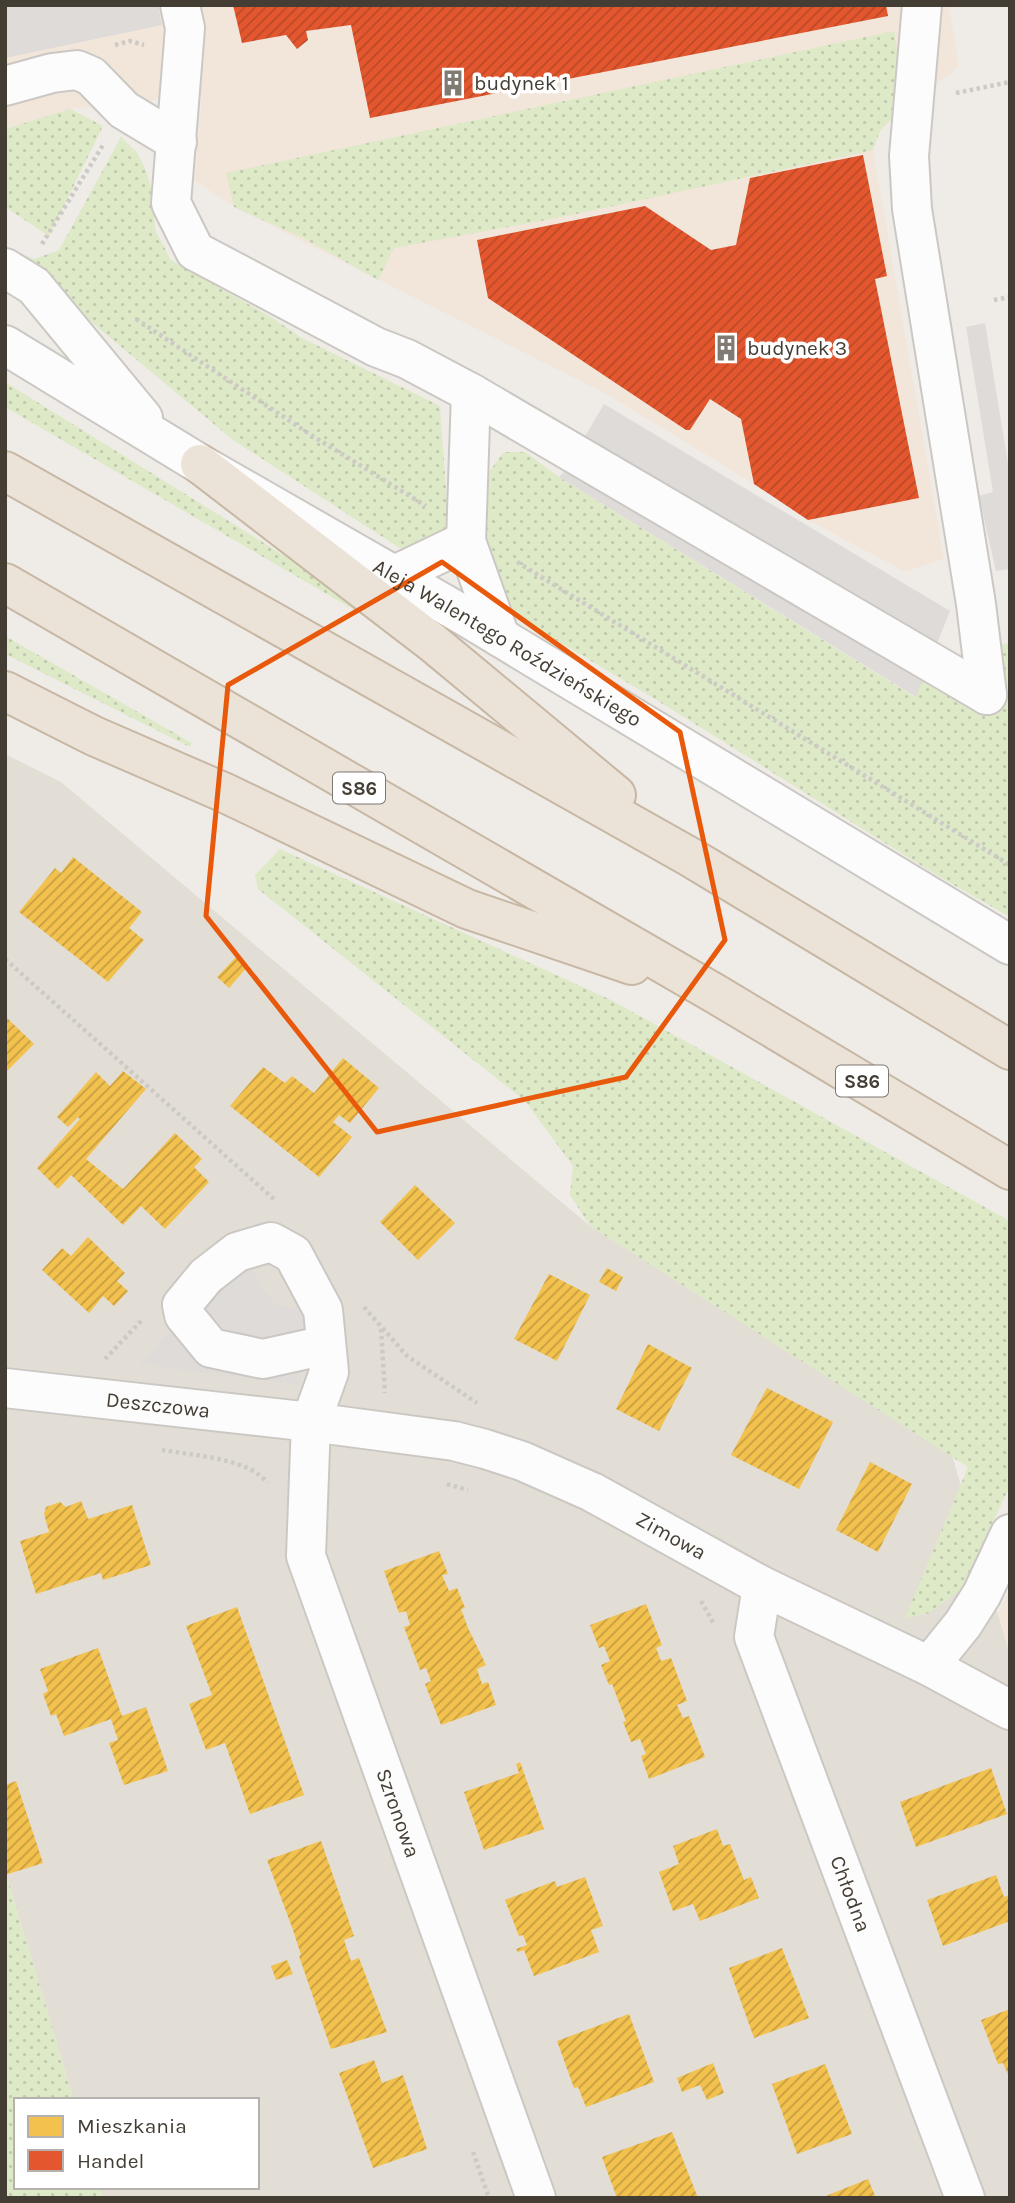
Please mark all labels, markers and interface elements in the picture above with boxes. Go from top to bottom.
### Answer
building icon: budynek 1 [438,68,468,98]
place label: budynek 1 [474,71,569,95]
building icon: budynek 3 [711,333,741,363]
place label: budynek 3 [747,336,847,360]
street label: Aleja Walentego Roździeńskiego [369,554,646,732]
road number: S86 [333,772,385,804]
road number: S86 [836,1065,888,1096]
street label: Deszczowa [105,1387,211,1423]
street label: Zimowa [632,1507,710,1565]
street label: Szronowa [371,1765,425,1861]
street label: Chłodna [825,1852,876,1935]
legend [14,2098,259,2189]
text: Mieszkania [77,2114,187,2138]
text: Handel [77,2149,144,2173]

